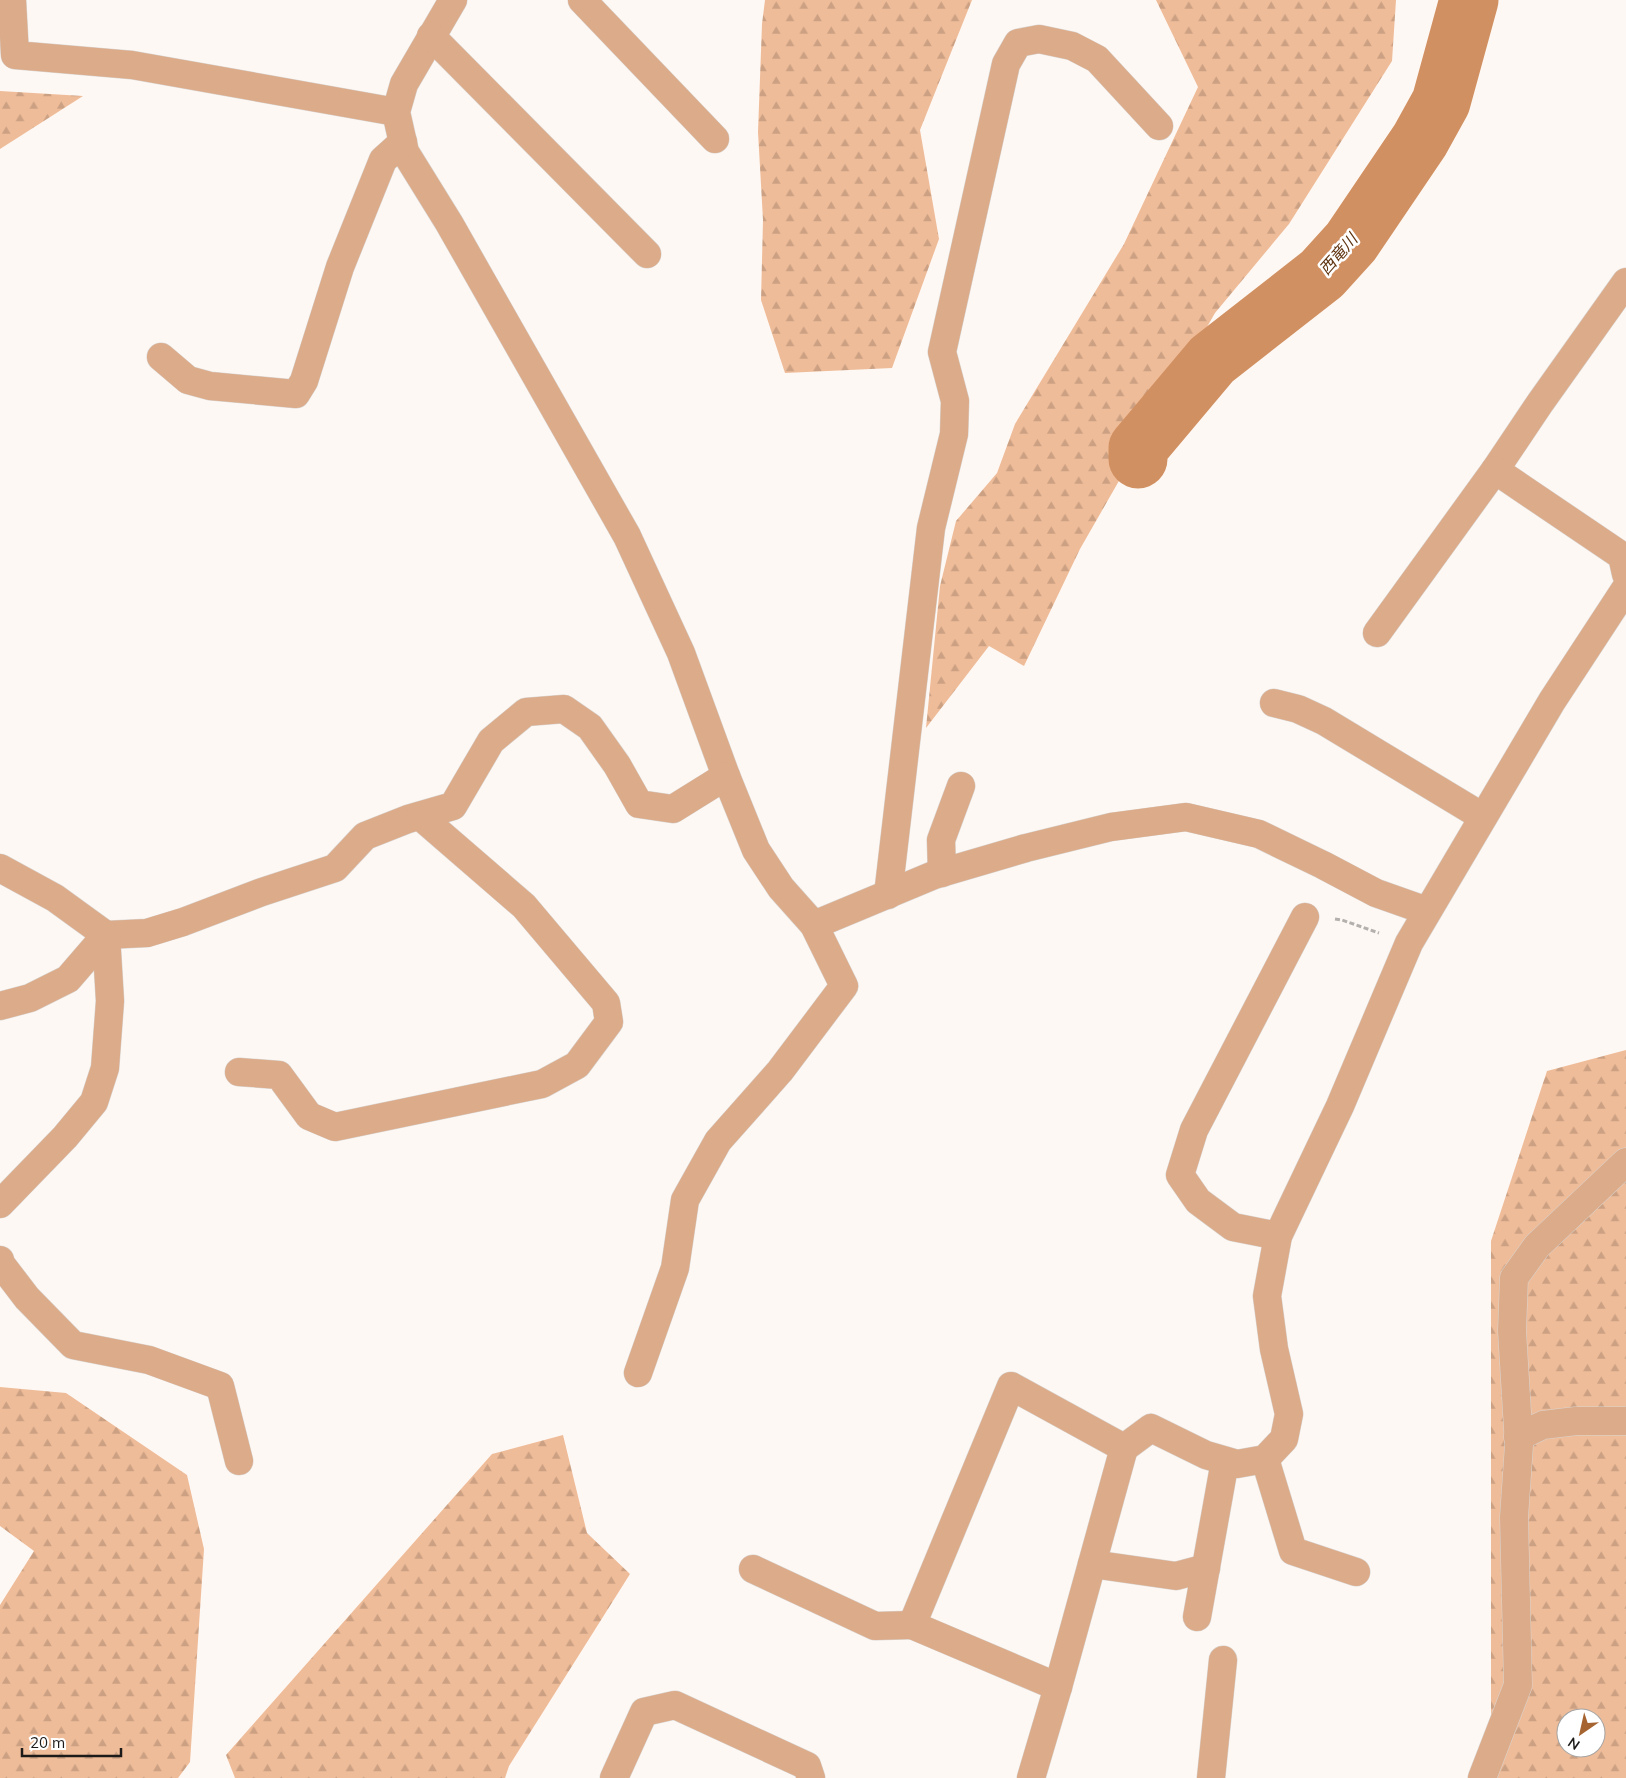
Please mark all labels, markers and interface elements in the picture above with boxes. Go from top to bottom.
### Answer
water label: 西竜川 [1315,228,1363,279]
north arrow [1556,1708,1606,1758]
scale bar [22,1726,121,1758]
text: 20 m [30,1733,65,1752]
text: N [1564,1733,1583,1754]

